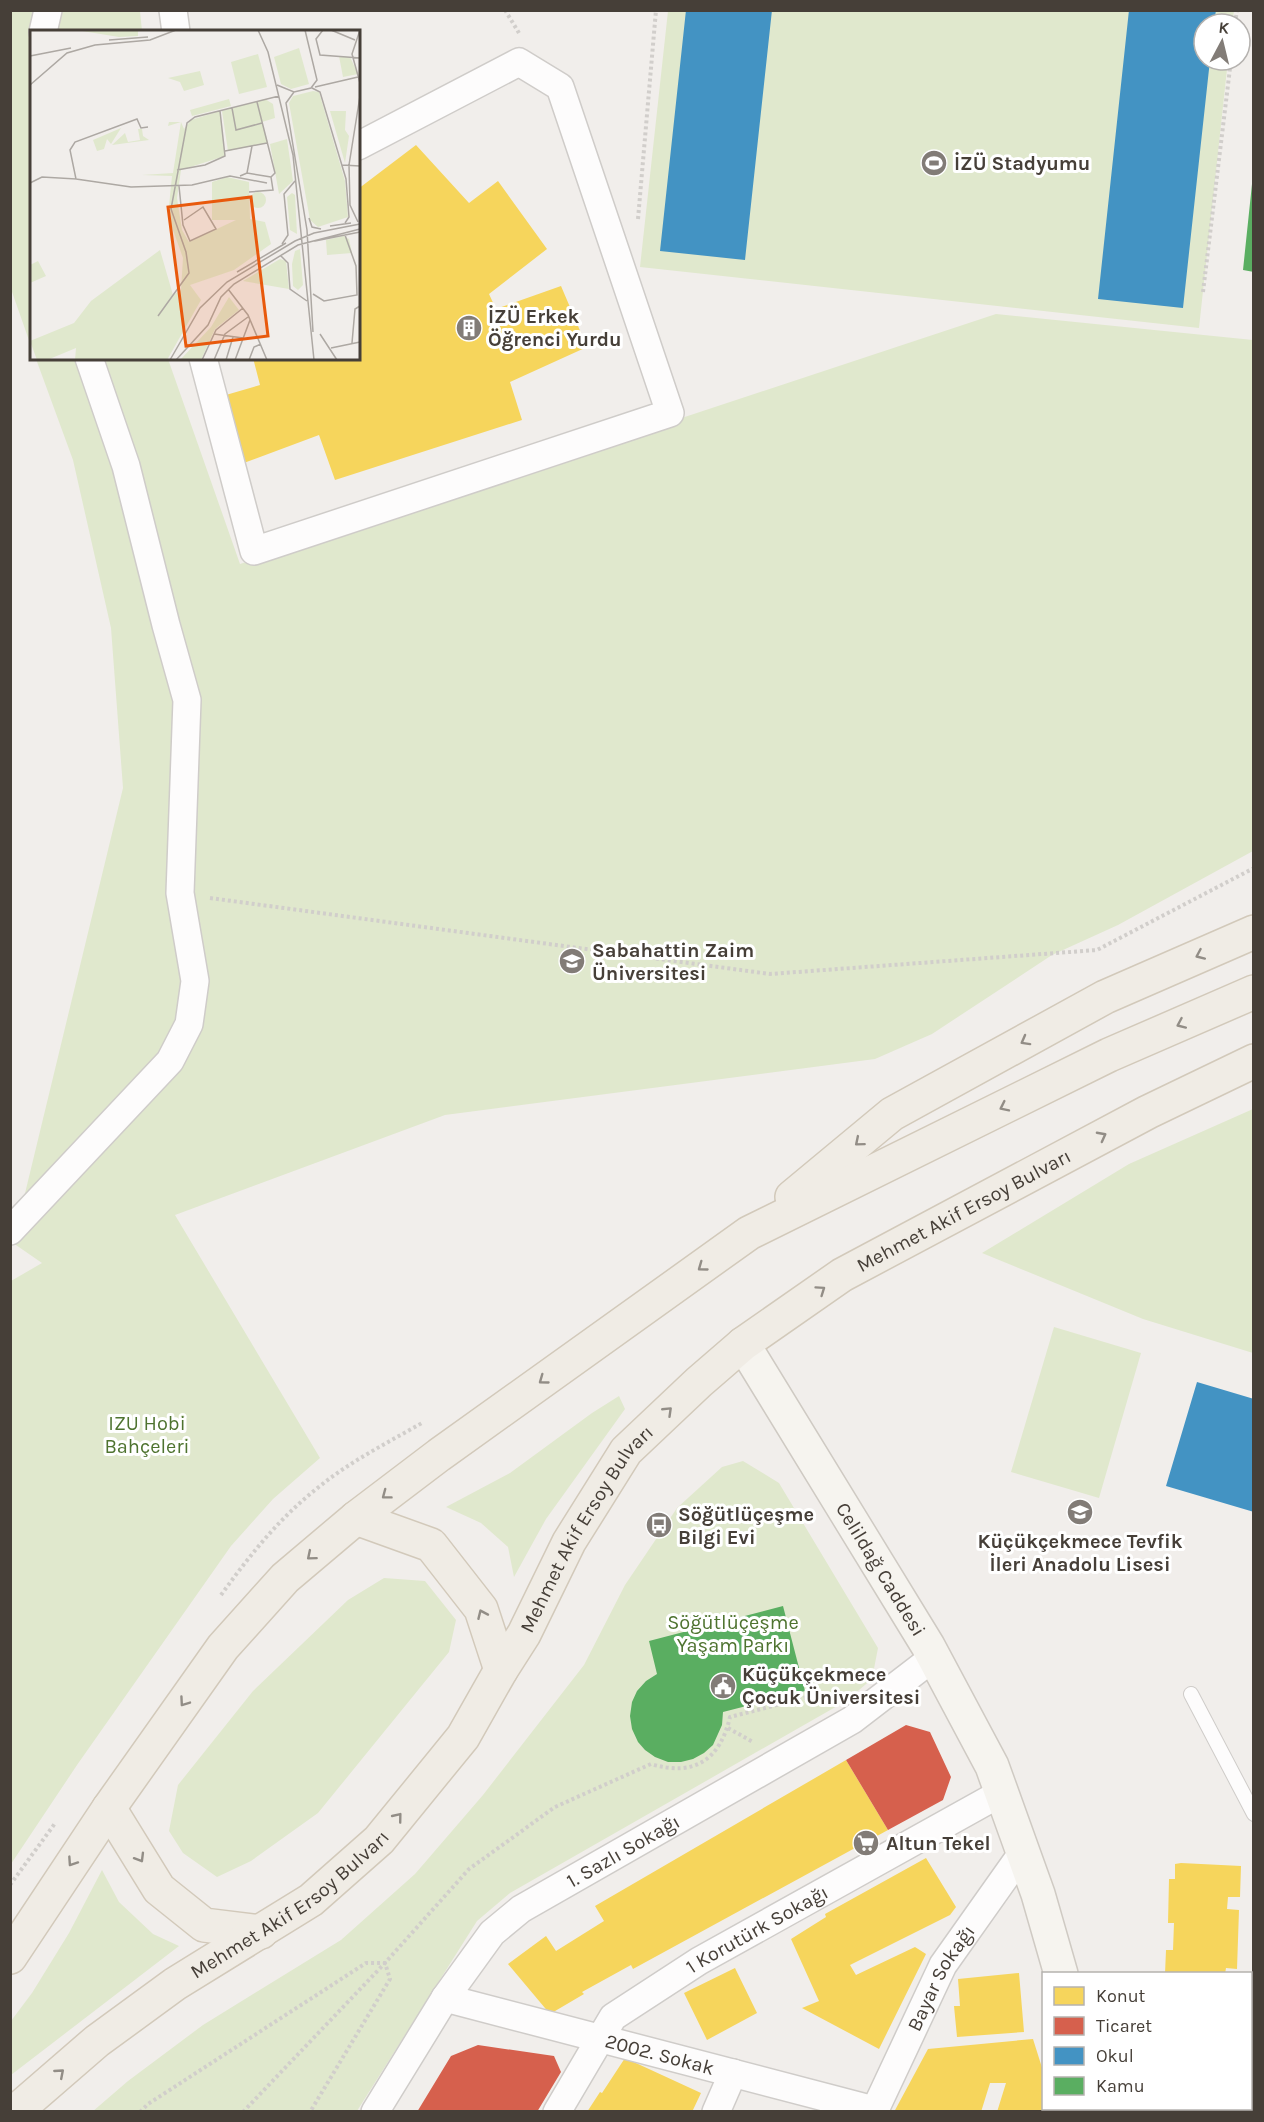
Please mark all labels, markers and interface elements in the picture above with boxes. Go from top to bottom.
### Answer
north arrow [1192,12,1252,72]
text: K [1217,18,1231,38]
inset map [30,30,360,360]
sports icon: İZÜ Stadyumu [919,148,949,178]
place label: İZÜ Stadyumu [954,152,1090,175]
place label: İZÜ Erkek Öğrenci Yurdu [488,305,622,351]
building icon: İZÜ Erkek Öğrenci Yurdu [454,313,484,343]
place label: Sabahattin Zaim Üniversitesi [592,939,754,985]
school or university icon: Sabahattin Zaim Üniversitesi [557,946,587,976]
one-way arrow [1195,948,1206,960]
one-way arrow [1176,1017,1187,1029]
one-way arrow [1021,1034,1031,1045]
one-way arrow [1000,1099,1011,1111]
one-way arrow [1096,1132,1107,1143]
one-way arrow [855,1134,866,1145]
street label: Mehmet Akif Ersoy Bulvarı [852,1144,1075,1277]
one-way arrow [697,1259,708,1270]
one-way arrow [814,1286,825,1297]
one-way arrow [539,1373,550,1384]
one-way arrow [662,1407,672,1418]
park label: IZU Hobi Bahçeleri [104,1412,190,1458]
street label: Mehmet Akif Ersoy Bulvarı [515,1420,658,1636]
one-way arrow [381,1488,392,1499]
school or university icon: Küçükçekmece Tevfik İleri Anadolu Lisesi [1065,1497,1095,1527]
street label: Celildağ Caddesi [831,1498,931,1640]
place label: Söğütlüçeşme Bilgi Evi [678,1503,814,1549]
bus stop icon: Söğütlüçeşme Bilgi Evi [644,1510,674,1540]
place label: Küçükçekmece Tevfik İleri Anadolu Lisesi [977,1530,1183,1576]
one-way arrow [307,1549,318,1560]
one-way arrow [477,1610,489,1621]
park label: Söğütlüçeşme Yaşam Parkı [667,1611,799,1657]
place label: Küçükçekmece Çocuk Üniversitesi [742,1663,920,1709]
public building icon: Küçükçekmece Çocuk Üniversitesi [708,1671,738,1701]
one-way arrow [180,1696,191,1707]
street label: 1. Sazlı Sokağı [562,1809,684,1892]
one-way arrow [390,1813,401,1824]
street label: Mehmet Akif Ersoy Bulvarı [186,1826,394,1983]
supermarket icon: Altun Tekel [851,1828,881,1858]
place label: Altun Tekel [886,1832,991,1855]
one-way arrow [132,1852,144,1862]
one-way arrow [68,1856,79,1867]
street label: 1 Korutürk Sokağı [681,1880,832,1978]
street label: Bayar Sokağı [902,1920,979,2035]
legend [1042,1972,1252,2110]
text: Konut [1096,1985,1146,2007]
text: Ticaret [1096,2015,1152,2037]
street label: 2002. Sokak [603,2029,717,2079]
text: Okul [1096,2045,1134,2067]
one-way arrow [53,2069,64,2080]
text: Kamu [1096,2075,1145,2097]

